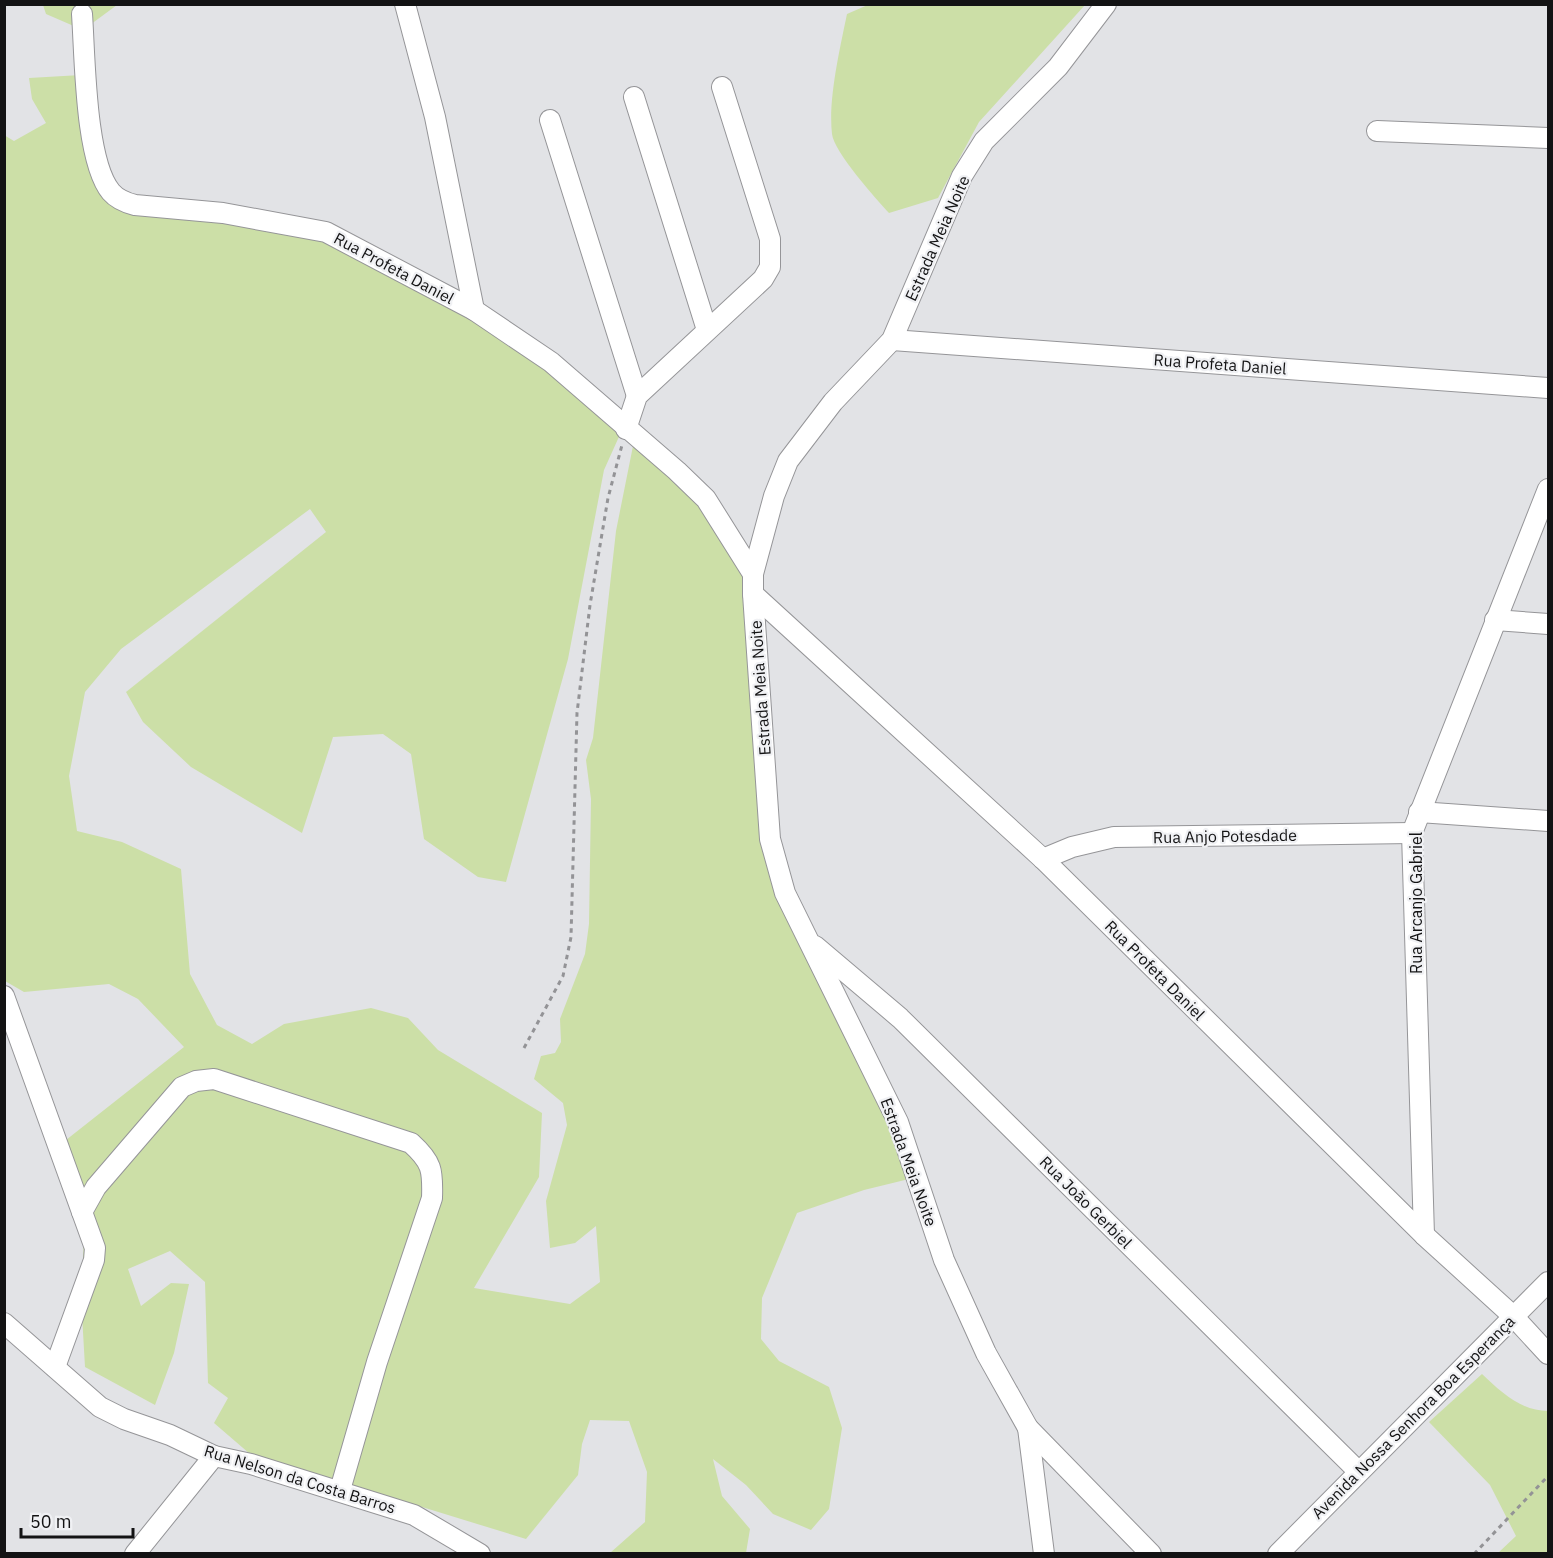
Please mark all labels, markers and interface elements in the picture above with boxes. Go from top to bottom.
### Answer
street label: Estrada Meia Noite [900,172,974,304]
street label: Rua Profeta Daniel [331,228,457,308]
street label: Rua Profeta Daniel [1153,349,1287,379]
street label: Estrada Meia Noite [745,620,775,756]
street label: Rua Anjo Potesdade [1153,825,1297,847]
street label: Rua Arcanjo Gabriel [1406,832,1426,974]
street label: Rua Profeta Daniel [1101,916,1209,1024]
street label: Estrada Meia Noite [876,1095,942,1229]
street label: Rua João Gerbiel [1036,1152,1136,1252]
street label: Avenida Nossa Senhora Boa Esperança [1307,1311,1519,1523]
street label: Rua Nelson da Costa Barros [202,1440,398,1518]
scale bar [21,1501,134,1539]
text: 50 m [30,1510,72,1533]

